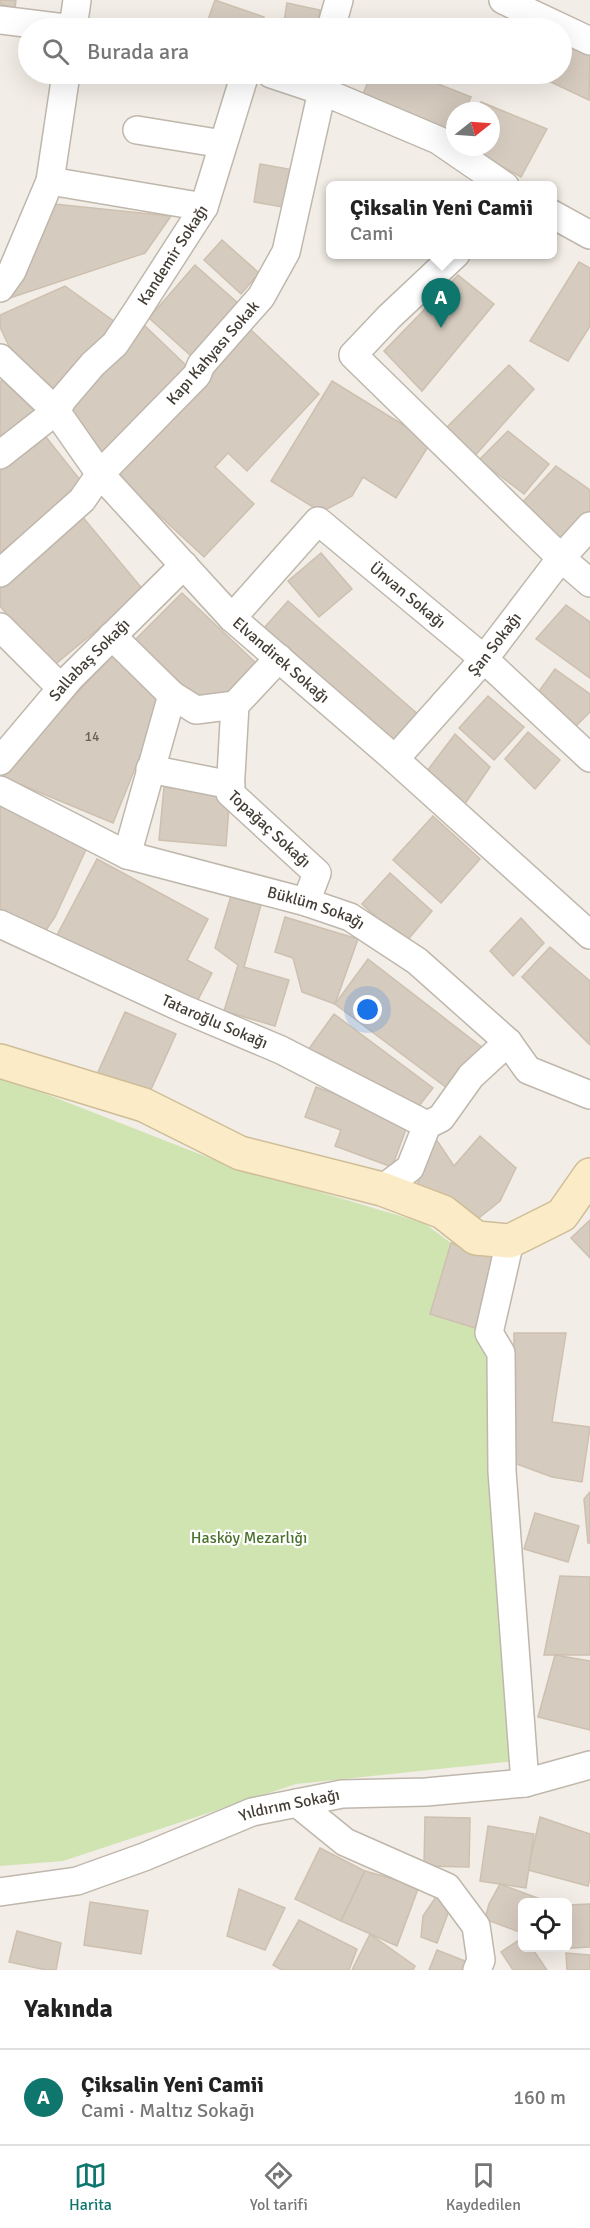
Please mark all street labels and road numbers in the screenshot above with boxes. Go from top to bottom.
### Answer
street label: Kandemir Sokağı [133,201,213,309]
street label: Kapı Kahyası Sokak [162,297,264,409]
street label: Ünvan Sokağı [365,558,450,633]
street label: Şan Sokağı [464,609,526,680]
street label: Elvandirek Sokağı [228,613,334,708]
street label: Sallabaş Sokağı [45,614,134,705]
street label: Topağaç Sokağı [224,786,315,872]
street label: Büklüm Sokağı [265,882,369,934]
street label: Tataroğlu Sokağı [158,990,271,1053]
street label: Yıldırım Sokağı [236,1785,341,1826]

